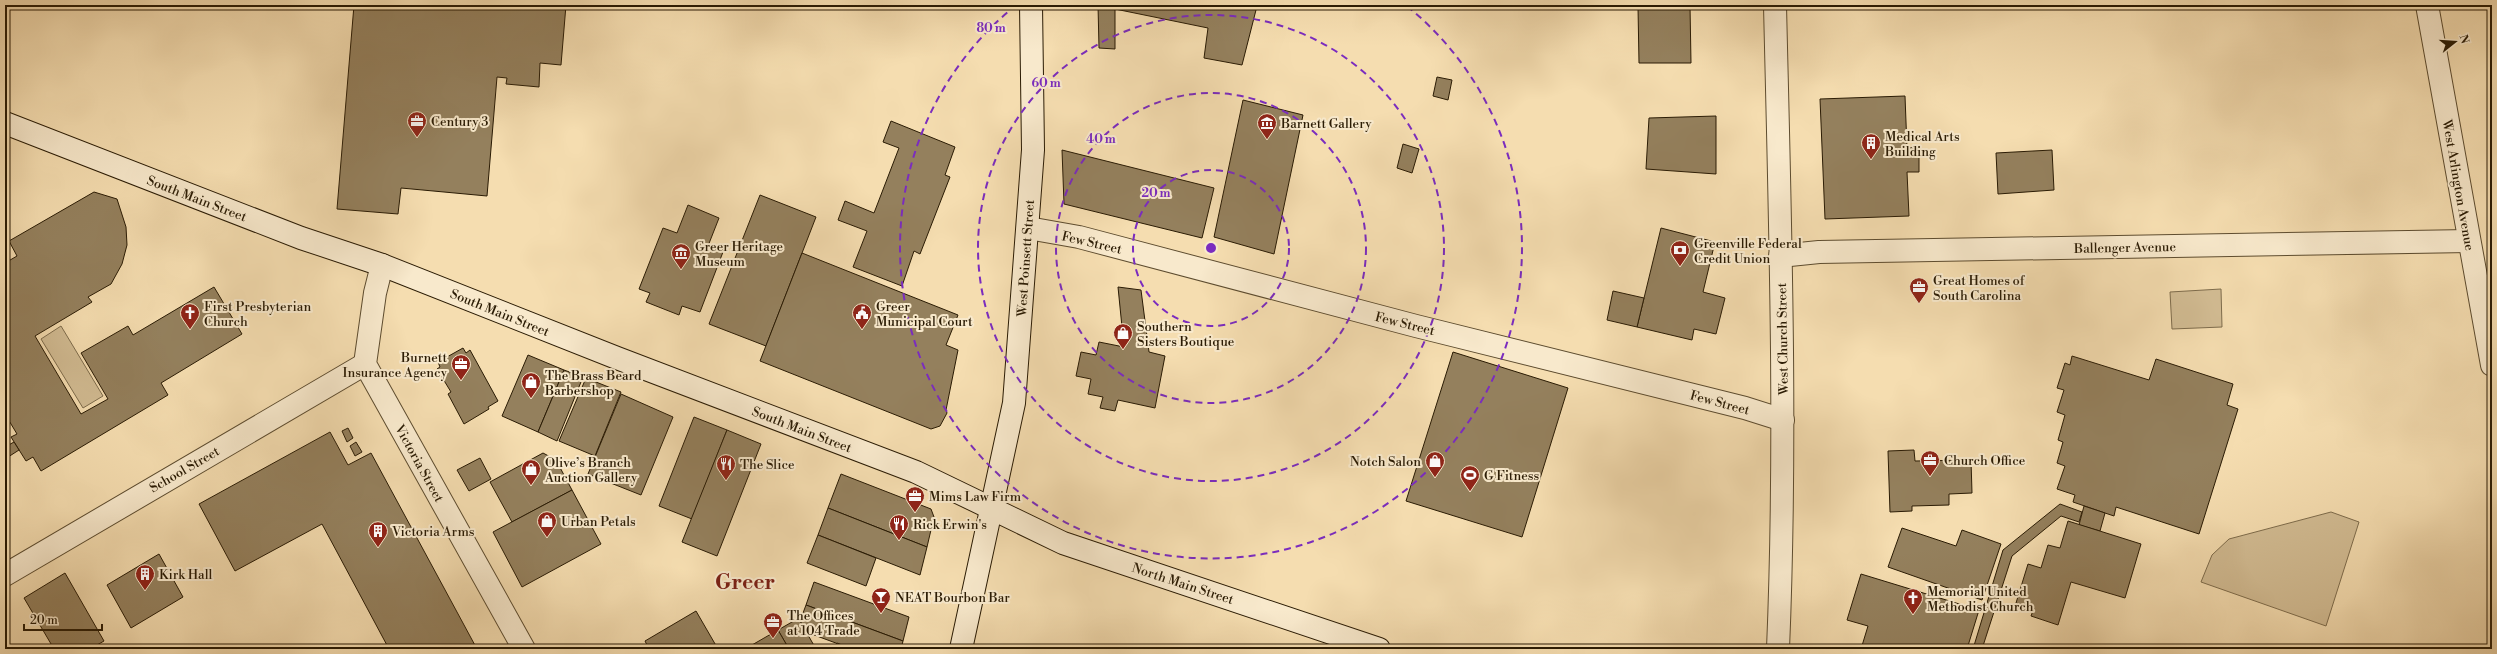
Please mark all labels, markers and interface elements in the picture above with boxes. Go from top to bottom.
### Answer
text: 80 m [976,21,1006,36]
north arrow [2435,22,2475,62]
text: N [2456,33,2472,46]
text: 60 m [1031,76,1061,91]
office icon: Century 3 [406,110,428,138]
museum icon: Barnett Gallery [1256,112,1278,140]
place label: Century 3 [431,114,489,130]
place label: Barnett Gallery [1280,116,1372,132]
street label: West Arlington Avenue [2438,118,2477,252]
place label: Medical Arts Building [1884,129,1960,160]
text: 40 m [1086,132,1116,147]
building icon: Medical Arts Building [1860,132,1882,160]
street label: South Main Street [145,173,249,225]
text: 20 m [1141,186,1171,201]
street label: West Poinsett Street [1014,199,1038,318]
street label: Few Street [1060,228,1124,258]
place label: Greenville Federal Credit Union [1694,236,1802,267]
place label: Greer Heritage Museum [695,239,783,270]
bank icon: Greenville Federal Credit Union [1669,239,1691,267]
street label: Ballenger Avenue [2073,239,2177,257]
centre of rings [1204,241,1218,255]
museum icon: Greer Heritage Museum [670,242,692,270]
place label: Great Homes of South Carolina [1933,273,2026,304]
office icon: Great Homes of South Carolina [1908,276,1930,304]
street label: West Church Street [1774,282,1792,396]
street label: South Main Street [448,286,552,340]
place label: First Presbyterian Church [204,299,311,330]
place label: Greer Municipal Court [876,299,973,330]
church icon: First Presbyterian Church [179,302,201,330]
public building icon: Greer Municipal Court [851,302,873,330]
street label: Few Street [1373,309,1437,339]
place label: Southern Sisters Boutique [1137,319,1235,350]
shop icon: Southern Sisters Boutique [1112,322,1134,350]
place label: Burnett Insurance Agency [342,350,448,381]
office icon: Burnett Insurance Agency [450,353,472,381]
place label: The Brass Beard Barbershop [544,368,642,399]
shop icon: The Brass Beard Barbershop [520,371,542,399]
street label: Few Street [1688,387,1752,419]
street label: South Main Street [750,404,854,456]
street label: Victoria Street [391,421,447,505]
street label: School Street [147,443,223,496]
office icon: Church Office [1919,449,1941,477]
shop icon: Notch Salon [1424,450,1446,478]
restaurant icon: The Slice [715,453,737,481]
place label: Church Office [1944,453,2026,469]
place label: Notch Salon [1350,454,1421,470]
place label: Olive’s Branch Auction Gallery [544,455,638,486]
place label: The Slice [740,457,795,473]
shop icon: Olive’s Branch Auction Gallery [520,458,542,486]
sports icon: G Fitness [1459,464,1481,492]
place label: G Fitness [1484,468,1539,484]
office icon: Mims Law Firm [904,485,926,513]
place label: Mims Law Firm [929,489,1022,505]
shop icon: Urban Petals [536,510,558,538]
restaurant icon: Rick Erwin's [888,513,910,541]
place label: Urban Petals [561,514,636,530]
place label: Rick Erwin's [913,517,987,533]
building icon: Victoria Arms [367,520,389,548]
place label: Victoria Arms [391,524,475,540]
street label: North Main Street [1130,560,1236,608]
building icon: Kirk Hall [134,563,156,591]
place label: Kirk Hall [159,567,213,583]
district label: Greer [715,570,775,596]
place label: Memorial United Methodist Church [1927,584,2034,615]
bar icon: NEAT Bourbon Bar [870,586,892,614]
church icon: Memorial United Methodist Church [1902,587,1924,615]
place label: NEAT Bourbon Bar [895,590,1010,606]
scale bar [24,606,102,632]
place label: The Offices at 104 Trade [787,608,860,639]
office icon: The Offices at 104 Trade [762,611,784,639]
text: 20 m [30,613,58,628]

